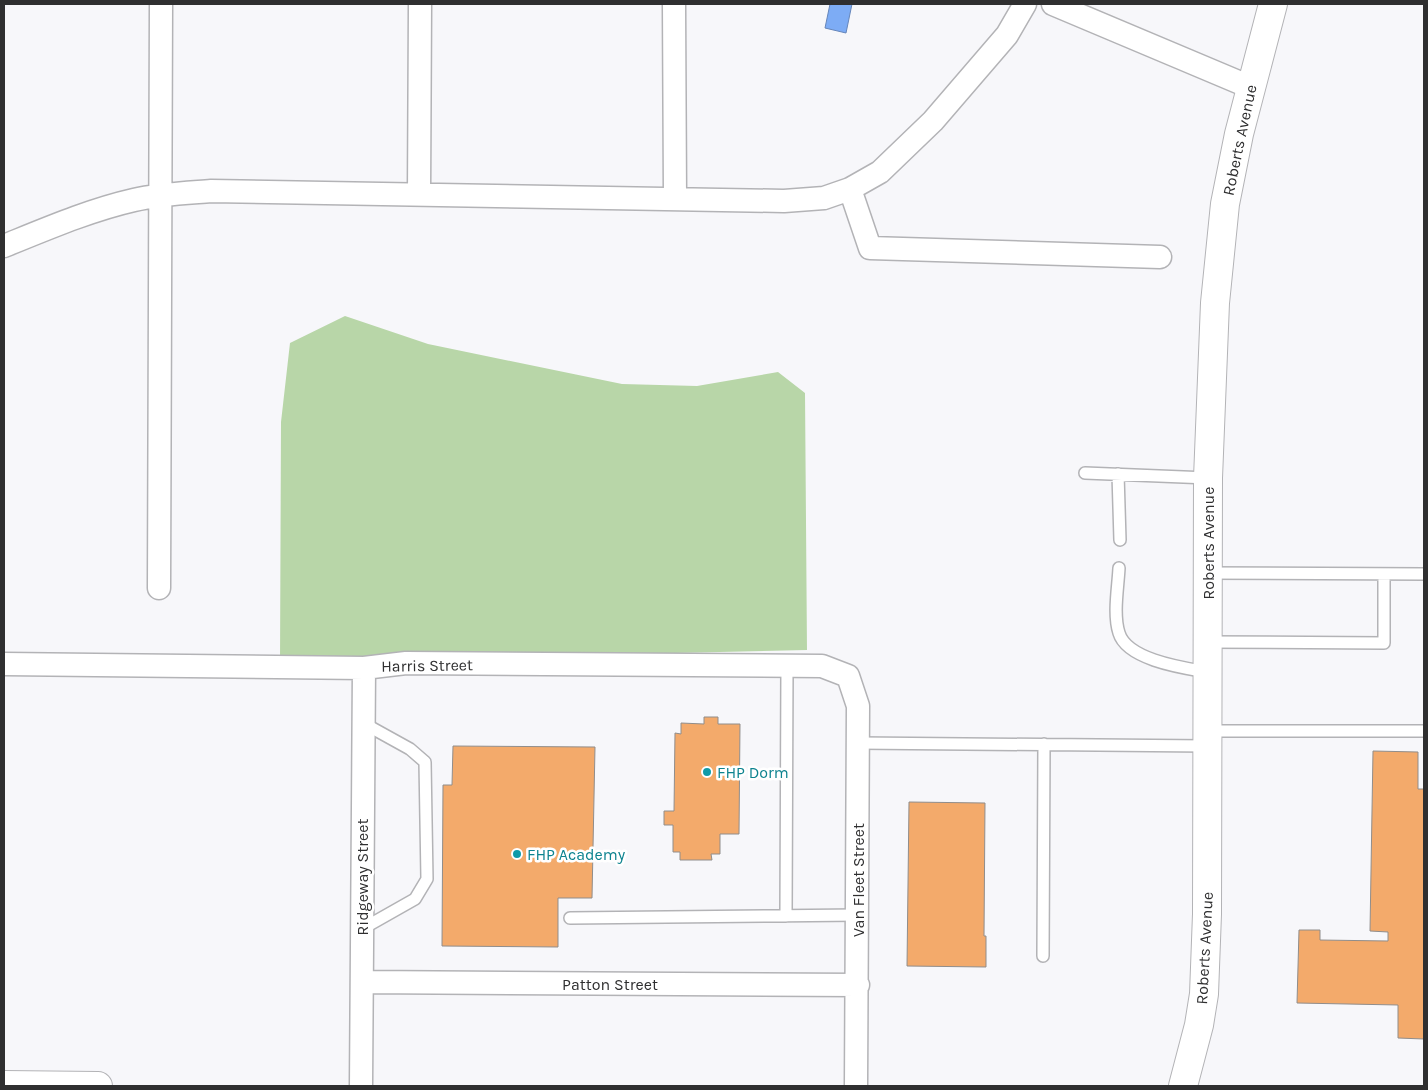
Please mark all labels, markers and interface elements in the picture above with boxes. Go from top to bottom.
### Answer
street label: Roberts Avenue [1218,83,1261,197]
street label: Roberts Avenue [1199,487,1218,599]
street label: Harris Street [381,655,473,676]
place label: FHP Dorm [717,763,789,782]
marker: FHP Dorm [701,766,713,778]
street label: Ridgeway Street [353,819,372,935]
street label: Van Fleet Street [849,823,868,937]
place label: FHP Academy [527,845,626,864]
marker: FHP Academy [511,848,523,860]
street label: Roberts Avenue [1192,891,1217,1005]
street label: Patton Street [562,975,658,994]

